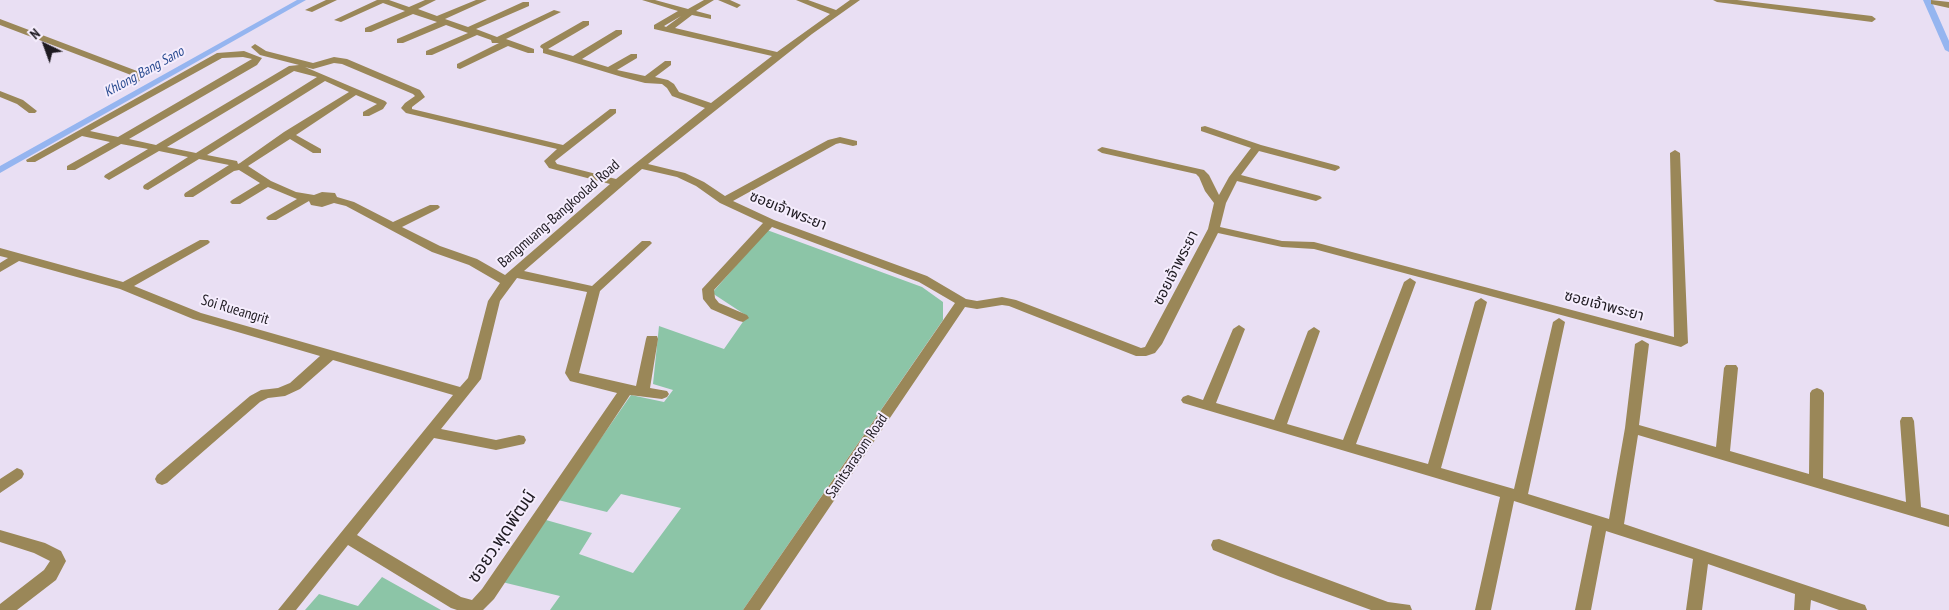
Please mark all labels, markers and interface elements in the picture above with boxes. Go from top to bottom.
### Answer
north arrow [20,20,70,70]
text: N [26,25,44,43]
water label: Khlong Bang Sano [101,43,187,101]
street label: Bangmuang-Bangkoolad Road [494,156,624,272]
street label: ซอยเจ้าพระยา [747,187,829,235]
street label: ซอยเจ้าพระยา [1149,228,1203,308]
street label: ซอยเจ้าพระยา [1562,287,1646,325]
street label: Soi Rueangrit [199,291,271,329]
street label: Sanitsarasom Road [822,410,892,502]
street label: ซอยว.พุดพัฒน์ [463,487,541,587]

